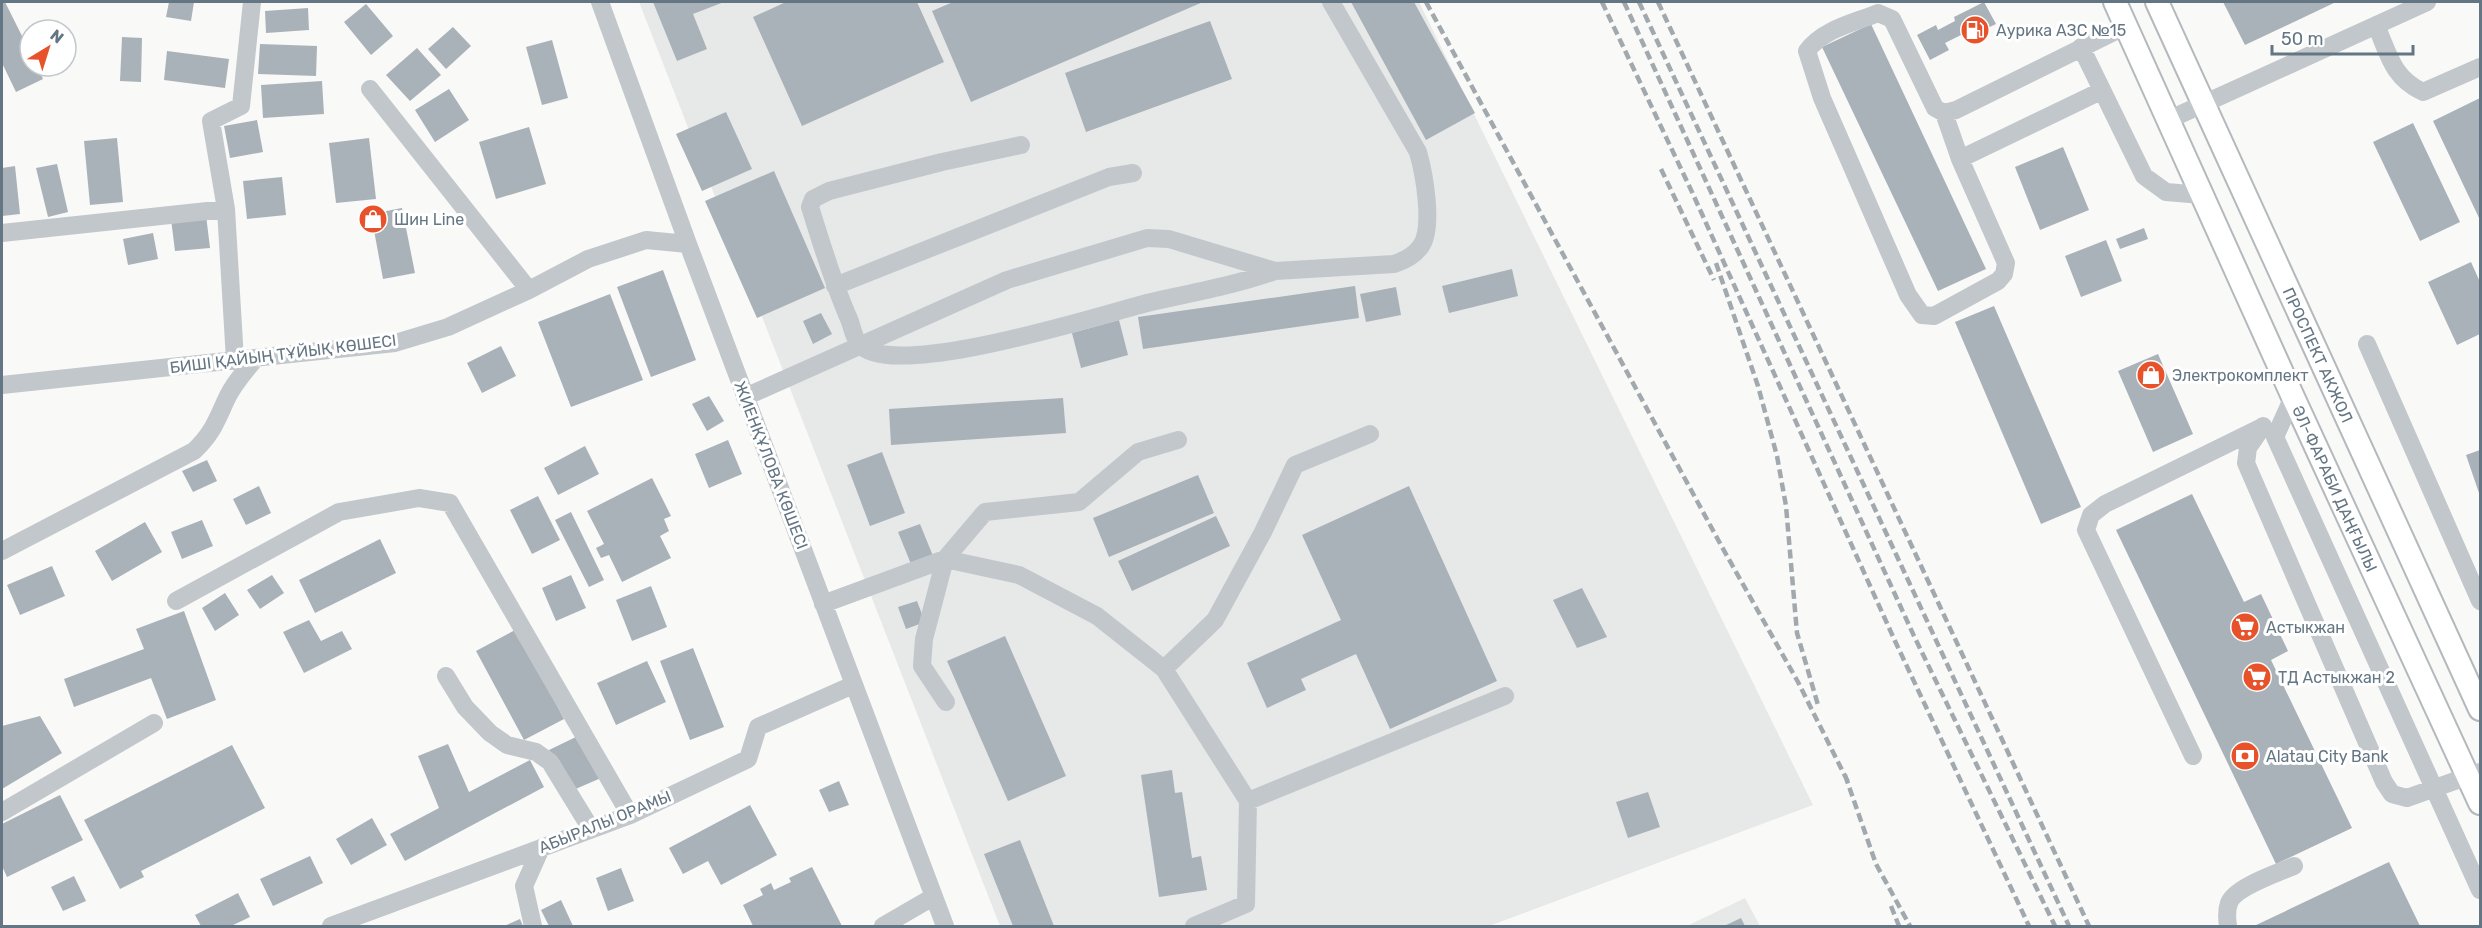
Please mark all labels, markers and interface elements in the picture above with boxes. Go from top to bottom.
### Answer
fuel station icon: Аурика АЗС №15 [1959,14,1991,46]
north arrow [18,18,78,78]
scale bar [2272,18,2413,56]
place label: Аурика АЗС №15 [1996,21,2126,40]
text: N [47,26,67,48]
text: 50 m [2281,28,2324,50]
shop icon: Шин Line [357,203,389,235]
place label: Шин Line [394,210,464,229]
street label: ПРОСПЕКТ АКЖОЛ [2279,284,2357,426]
street label: БИШІ ҚАЙЫҢ ТҰЙЫҚ КӨШЕСІ [169,331,397,377]
shop icon: Электрокомплект [2135,359,2167,391]
place label: Электрокомплект [2172,366,2309,385]
street label: ЖИЕНҚҰЛОВА КӨШЕСІ [730,378,812,552]
street label: ӘЛ-ФАРАБИ ДАҢҒЫЛЫ [2289,402,2382,575]
supermarket icon: Астыкжан [2229,611,2261,643]
place label: Астыкжан [2266,618,2345,637]
supermarket icon: ТД Астыкжан 2 [2241,661,2273,693]
place label: ТД Астыкжан 2 [2278,668,2395,687]
bank icon: Alatau City Bank [2229,740,2261,772]
place label: Alatau City Bank [2266,747,2389,766]
street label: АБЫРАЛЫ ОРАМЫ [536,787,674,857]

